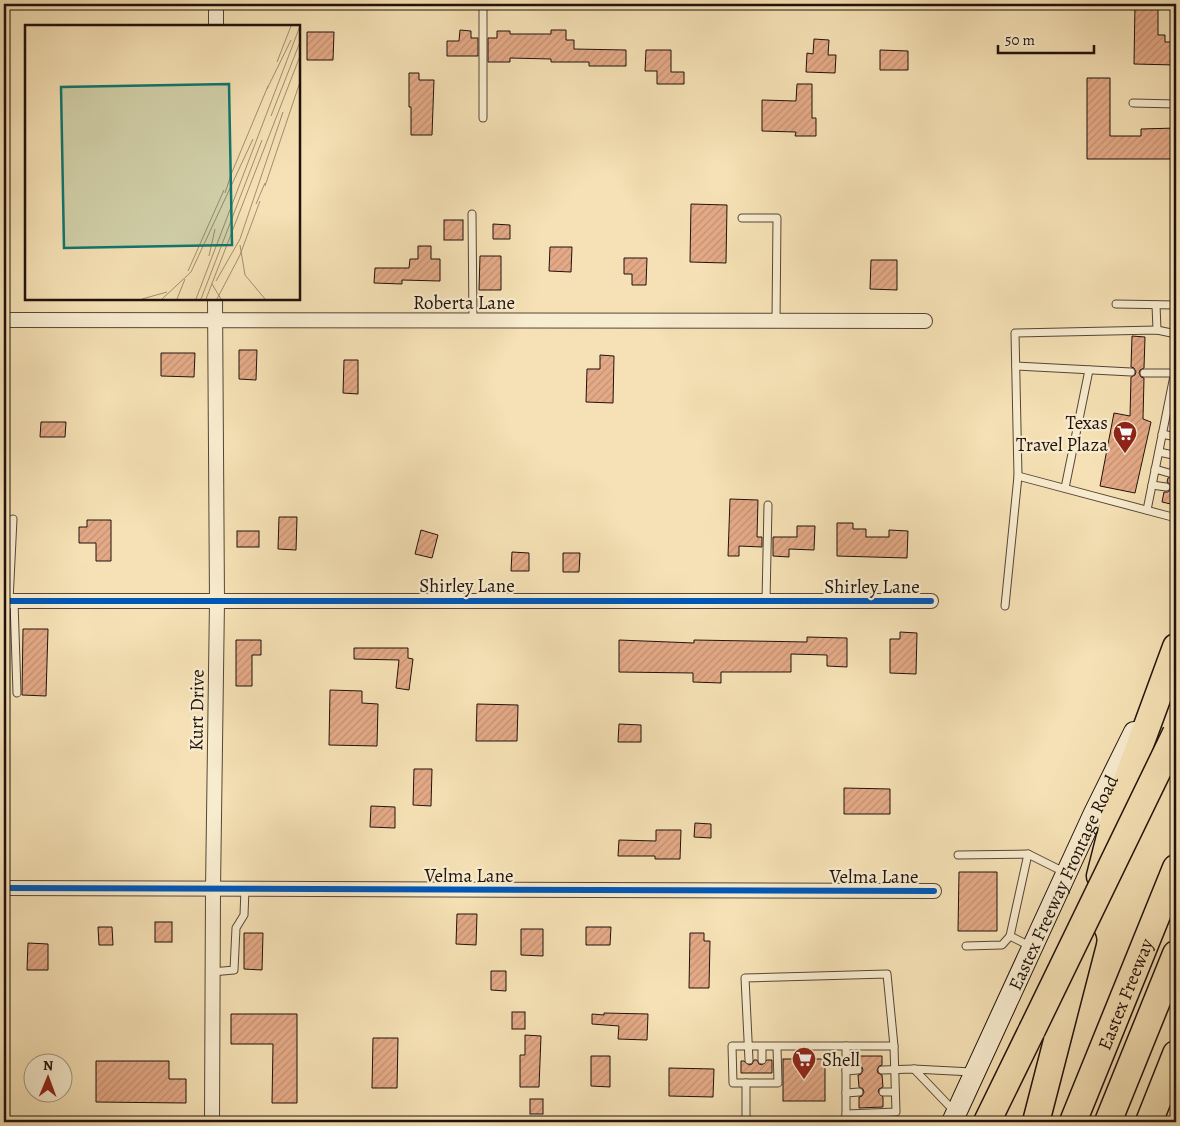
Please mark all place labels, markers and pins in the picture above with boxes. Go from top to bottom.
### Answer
place label: Texas Travel Plaza [1016,410,1108,458]
supermarket icon: Texas Travel Plaza [1112,420,1138,454]
supermarket icon: Shell [791,1046,817,1080]
place label: Shell [822,1047,860,1073]

